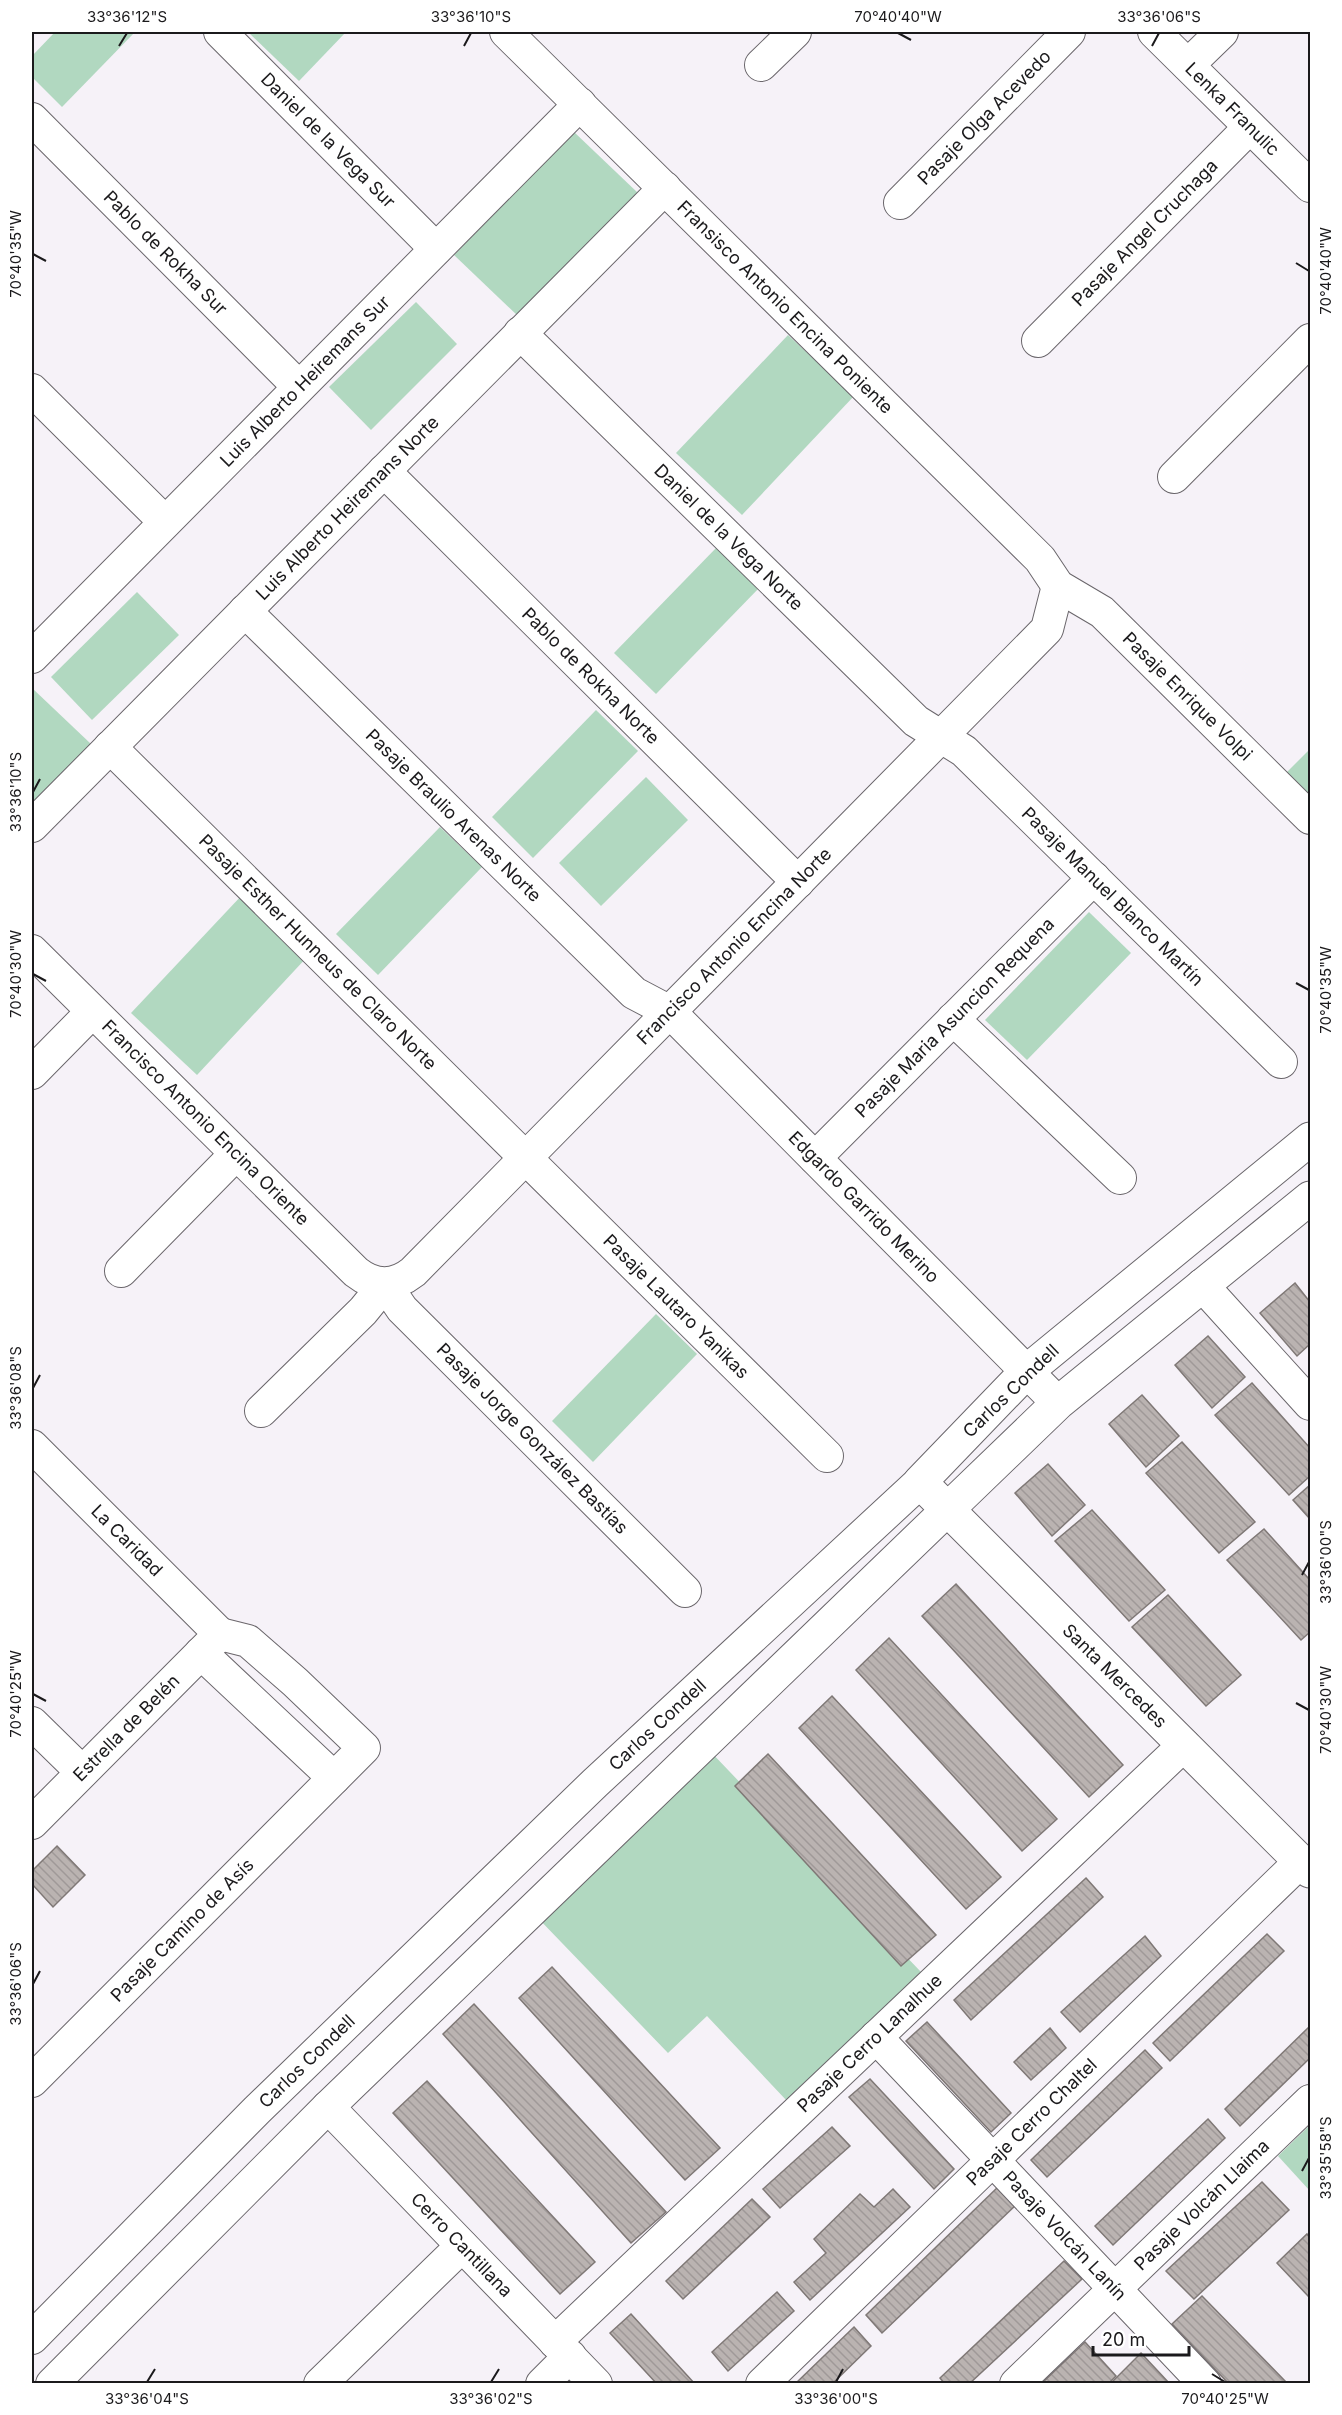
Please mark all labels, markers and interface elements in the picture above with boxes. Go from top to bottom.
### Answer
text: 33°36'12"S [87,7,167,26]
text: 33°36'10"S [431,7,511,26]
text: 70°40'40"W [854,7,942,26]
text: 33°36'06"S [1117,7,1201,26]
street label: Pasaje Olga Acevedo [913,46,1055,189]
street label: Lenka Franulic [1181,58,1284,160]
street label: Daniel de la Vega Sur [257,68,400,212]
street label: Pasaje Angel Cruchaga [1067,155,1222,310]
street label: Pablo de Rokha Sur [100,186,232,319]
street label: Fransisco Antonio Encina Poniente [673,196,897,418]
text: 70°40'35"W [6,210,25,298]
text: 70°40'40"W [1316,227,1335,315]
street label: Luis Alberto Heiremans Sur [216,291,394,471]
street label: Luis Alberto Heiremans Norte [251,411,443,604]
street label: Daniel de la Vega Norte [650,460,808,614]
street label: Pablo de Rokha Norte [518,603,664,748]
street label: Pasaje Enrique Volpi [1119,628,1257,765]
street label: Pasaje Braulio Arenas Norte [362,725,546,906]
text: 33°36'10"S [6,752,25,832]
street label: Pasaje Manuel Blanco Martín [1018,803,1208,990]
street label: Pasaje Esther Hunneus de Claro Norte [195,830,441,1074]
street label: Francisco Antonio Encina Norte [632,843,835,1049]
street label: Pasaje Maria Asuncion Requena [851,913,1058,1122]
text: 70°40'30"W [6,930,25,1018]
text: 70°40'35"W [1316,946,1335,1034]
street label: Francisco Antonio Encina Oriente [98,1015,314,1229]
street label: Edgardo Garrido Merino [784,1127,944,1287]
street label: Pasaje Lautaro Yanikas [599,1230,753,1383]
street label: Pasaje Jorge González Bastías [433,1339,632,1538]
street label: Carlos Condell [958,1340,1063,1442]
text: 33°36'08"S [6,1346,25,1430]
street label: La Caridad [87,1500,167,1580]
text: 33°36'00"S [1316,1520,1335,1604]
street label: Santa Mercedes [1059,1619,1171,1732]
text: 70°40'25"W [6,1650,25,1738]
text: 70°40'30"W [1316,1666,1335,1754]
street label: Estrella de Belén [69,1670,183,1785]
street label: Carlos Condell [604,1674,710,1775]
street label: Pasaje Camino de Asís [106,1854,258,2006]
text: 33°36'06"S [6,1942,25,2026]
street label: Pasaje Cerro Lanalhue [793,1969,946,2116]
street label: Carlos Condell [255,2010,359,2112]
street label: Pasaje Cerro Chaltel [962,2054,1101,2190]
text: 33°35'58"S [1316,2116,1335,2200]
street label: Pasaje Volcán Llaima [1130,2135,1273,2274]
street label: Pasaje Volcán Lanín [999,2167,1131,2304]
street label: Cerro Cantillana [407,2188,517,2301]
scale bar [1093,2319,1189,2357]
text: 20 m [1102,2329,1145,2350]
text: 33°36'04"S [105,2389,189,2408]
text: 33°36'02"S [449,2389,533,2408]
text: 33°36'00"S [794,2389,878,2408]
text: 70°40'25"W [1181,2389,1269,2408]

